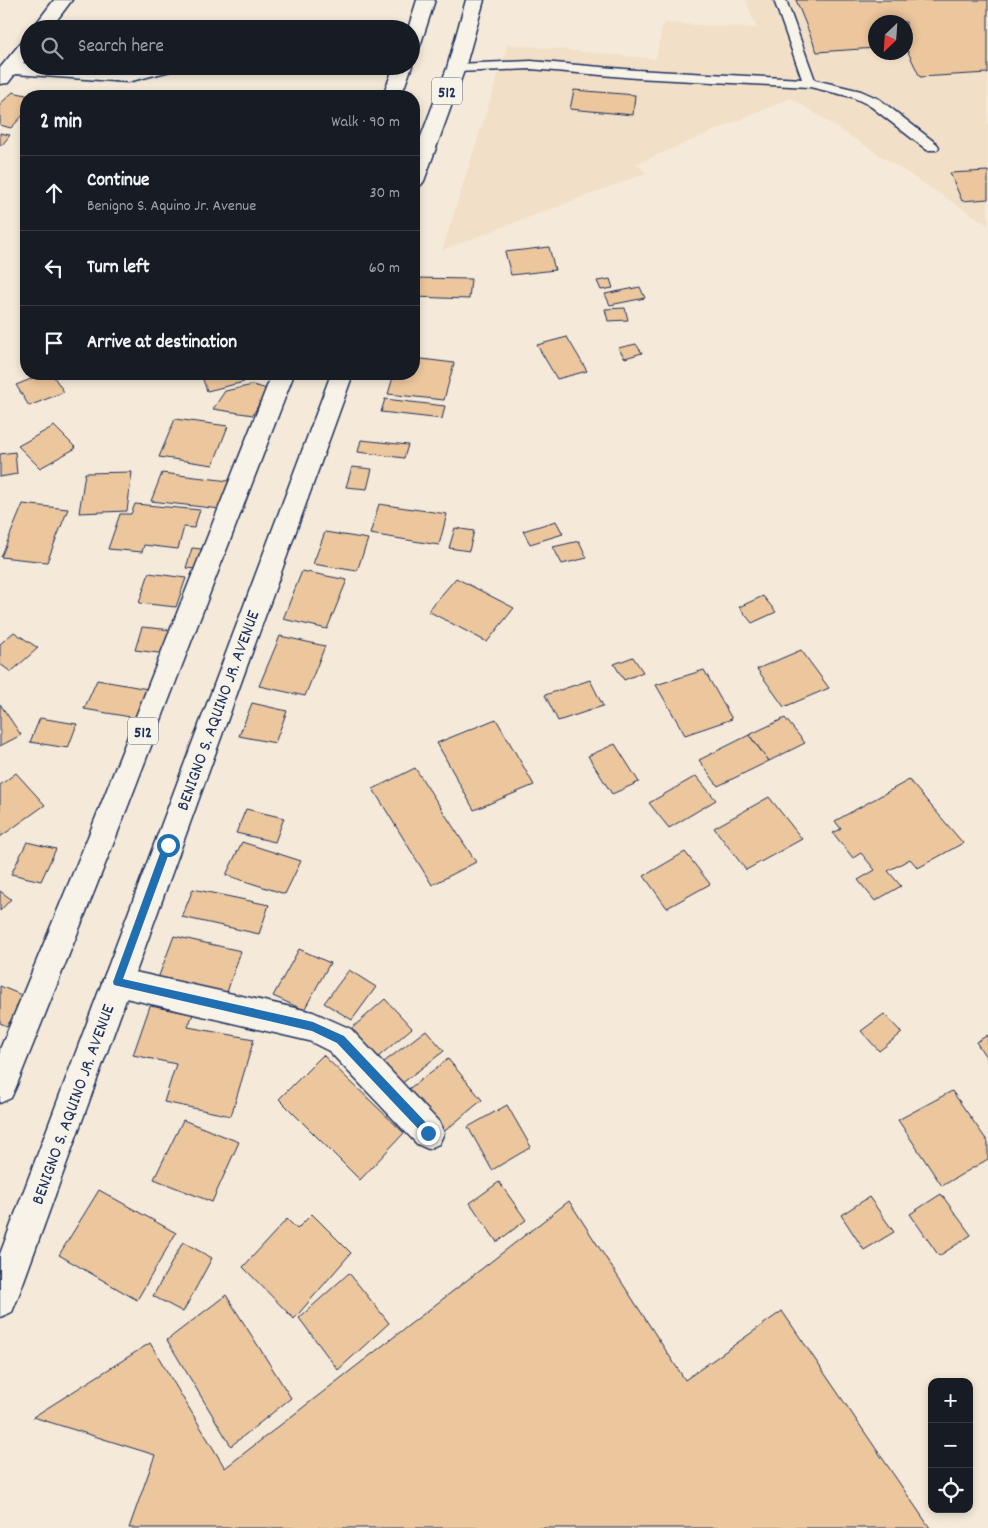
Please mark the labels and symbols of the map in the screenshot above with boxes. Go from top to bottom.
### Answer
north arrow [868,15,913,60]
road number: 512 [432,78,462,104]
street label: BENIGNO S. AQUINO JR. AVENUE [171,607,267,814]
road number: 512 [128,718,158,744]
route start [157,834,180,857]
street label: BENIGNO S. AQUINO JR. AVENUE [26,1001,122,1208]
route end [417,1122,440,1145]

